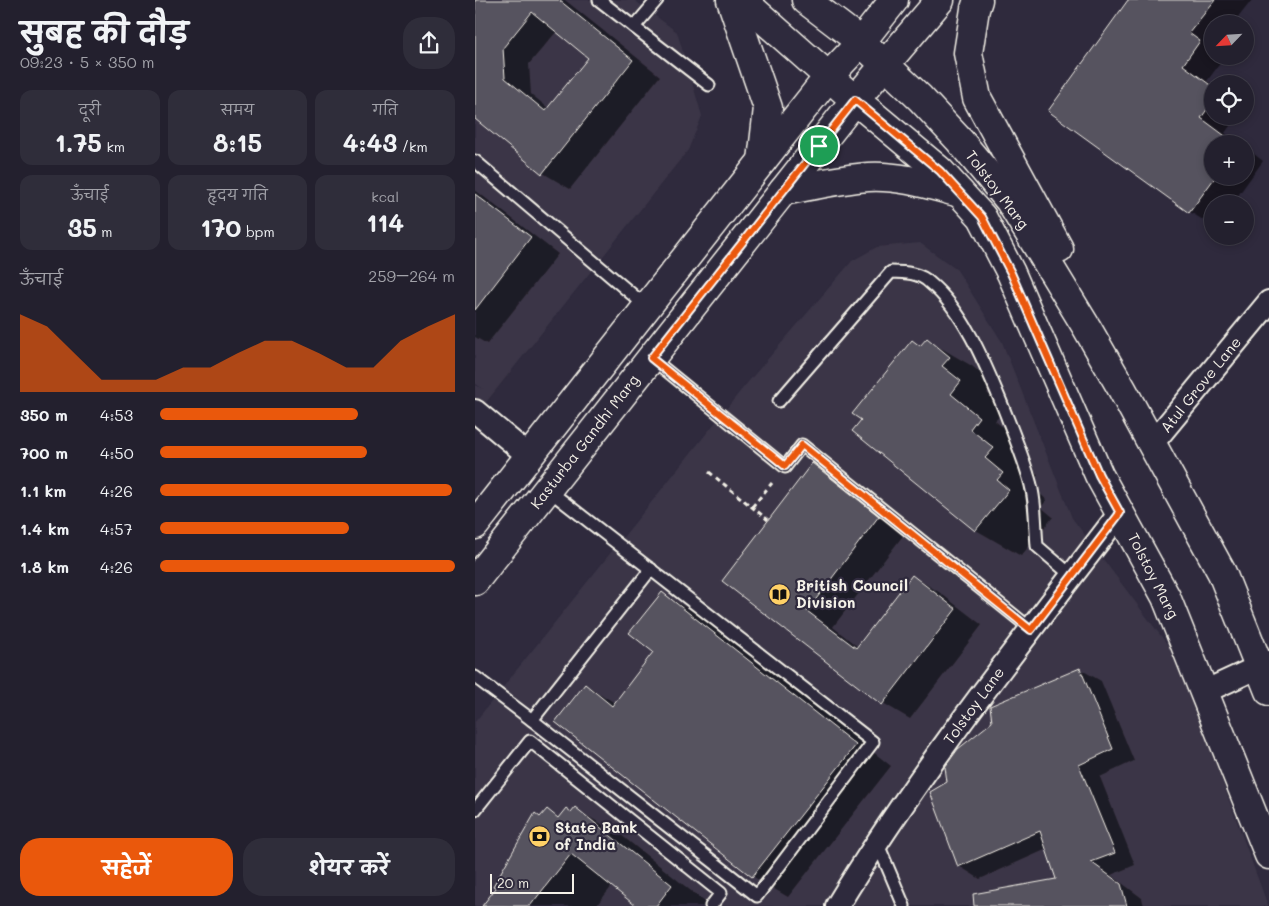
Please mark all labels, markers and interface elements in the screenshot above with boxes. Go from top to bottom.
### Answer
text: सुबह की दौड़ [20,14,188,50]
north arrow [1204,15,1254,65]
map controls [1204,15,1254,245]
button: share [403,17,455,69]
text: 09:23 · 5 × 350 m [20,51,154,72]
button: locate [1204,75,1254,125]
text: दूरी [79,100,101,119]
text: समय [221,100,254,119]
text: गति [372,100,398,119]
pin [798,125,840,167]
text: 1.75 [55,126,102,158]
text: 8:15 [213,126,262,158]
text: 4:43 [343,126,397,158]
icon: arrive [805,132,833,160]
button: + [1204,135,1254,185]
text: km [102,137,125,156]
text: /km [397,137,428,156]
street label: Tolstoy Marg [962,146,1034,233]
text: ऊँचाई [71,185,109,204]
text: हृदय गति [207,185,268,204]
text: kcal [371,187,399,206]
button: − [1204,195,1254,245]
text: 114 [366,206,404,238]
text: 35 [67,211,97,243]
text: 170 [200,211,241,243]
text: m [97,222,112,241]
text: bpm [241,222,275,241]
text: 259–264 m [368,265,455,286]
text: ऊँचाई [20,268,63,289]
street label: Atul Grove Lane [1155,332,1245,437]
street label: Kasturba Gandhi Marg [525,370,643,513]
text: 350 m [20,404,68,425]
text: 4:53 [100,404,133,425]
text: 700 m [20,442,68,463]
text: 4:50 [100,442,134,463]
text: 1.1 km [20,480,66,501]
text: 4:26 [100,480,133,501]
text: 1.4 km [20,518,69,539]
text: 4:57 [100,518,133,539]
street label: Tolstoy Marg [1124,529,1184,622]
text: 1.8 km [20,556,69,577]
text: 4:26 [100,556,133,577]
place label: British Council Division [796,575,908,612]
library icon: British Council Division [768,583,792,607]
street label: Tolstoy Lane [938,663,1008,748]
place label: State Bank of India [555,817,637,854]
bank icon: State Bank of India [527,825,551,849]
button: सहेजें [20,838,233,896]
button: शेयर करें [243,838,455,896]
scale bar [490,871,574,894]
text: 20 m [497,873,529,892]

